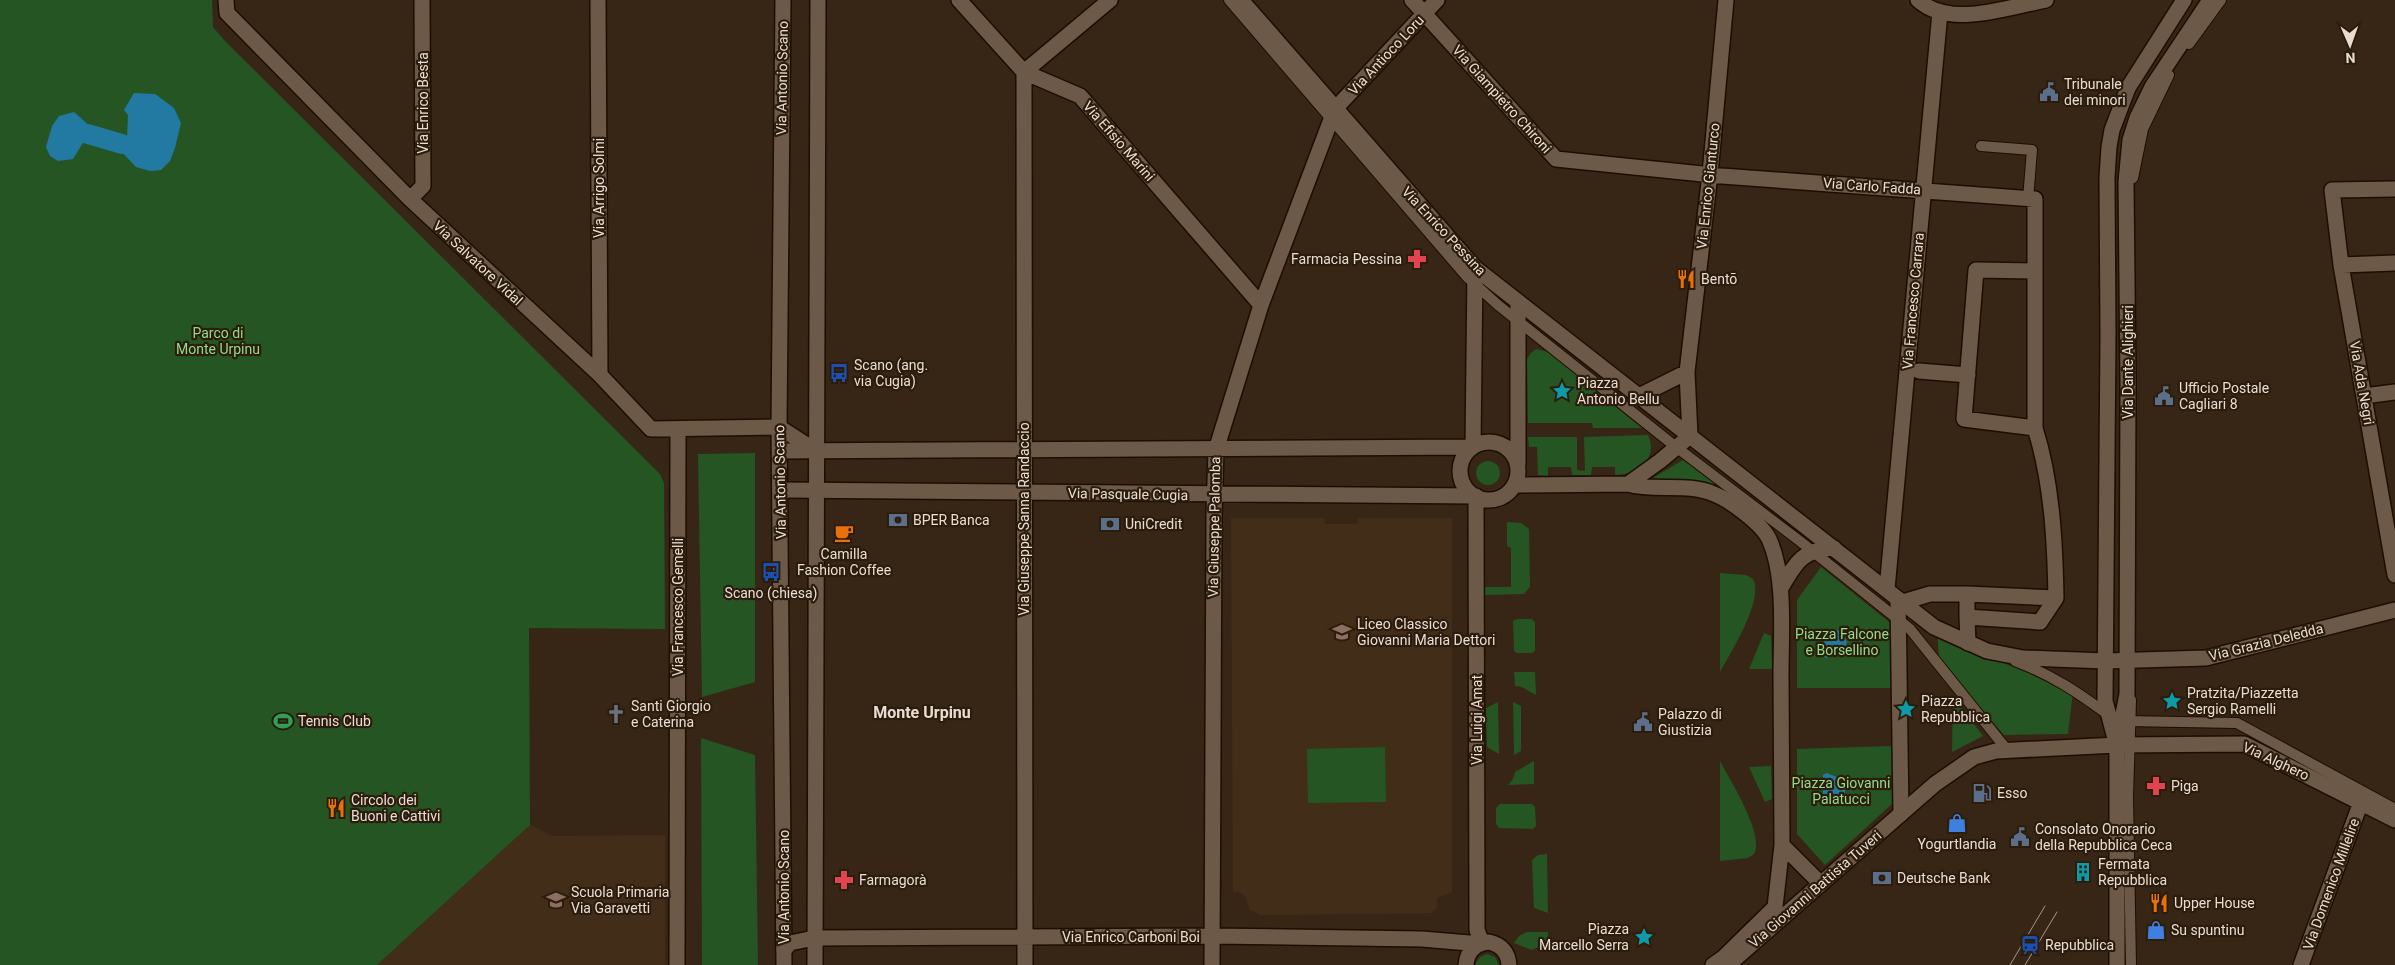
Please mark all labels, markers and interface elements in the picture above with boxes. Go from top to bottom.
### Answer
street label: Via Antioco Loru [1345,12,1427,98]
north arrow [2325,20,2375,70]
street label: Via Antonio Scano [773,21,791,135]
street label: Via Giampietro Chironi [1449,42,1555,156]
text: N [2345,50,2356,66]
street label: Via Enrico Besta [415,52,431,154]
place label: Tribunale dei minori [2064,76,2126,108]
public building icon: Tribunale dei minori [2038,81,2060,103]
street label: Via Efisio Marini [1080,98,1158,184]
street label: Via Enrico Gianturco [1693,122,1723,250]
street label: Via Arrigo Solmi [591,138,607,238]
street label: Via Carlo Fadda [1822,175,1922,197]
street label: Via Enrico Pessina [1399,183,1489,279]
street label: Via Salvatore Vidal [430,218,526,308]
street label: Via Francesco Carrara [1899,232,1927,370]
pharmacy icon: Farmacia Pessina [1406,248,1428,270]
place label: Farmacia Pessina [1291,251,1402,267]
restaurant icon: Bentō [1675,268,1697,290]
place label: Bentō [1701,271,1737,287]
street label: Via Dante Alighieri [2120,305,2136,419]
park label: Parco di Monte Urpinu [176,325,260,357]
street label: Via Ada Negri [2347,340,2377,426]
place label: Scano (ang. via Cugia) [854,357,928,390]
bus stop icon: Scano (ang. via Cugia) [828,362,850,384]
place label: Piazza Antonio Bellu [1577,375,1660,407]
place icon: Piazza Antonio Bellu [1551,380,1573,402]
place label: Ufficio Postale Cagliari 8 [2179,380,2269,412]
public building icon: Ufficio Postale Cagliari 8 [2153,385,2175,407]
street label: Via Giuseppe Sanna Randaccio [1016,422,1032,616]
street label: Via Antonio Scano [771,425,789,539]
street label: Via Giuseppe Palomba [1205,456,1223,598]
street label: Via Pasquale Cugia [1068,485,1188,503]
bank icon: BPER Banca [887,509,909,531]
place label: BPER Banca [913,512,990,528]
bank icon: UniCredit [1099,513,1121,535]
place label: UniCredit [1125,516,1183,532]
cafe icon: Camilla Fashion Coffee [833,522,855,544]
street label: Via Francesco Gemelli [670,538,686,676]
place label: Camilla Fashion Coffee [797,546,891,578]
bus stop icon: Scano (chiesa) [760,561,782,583]
place label: Scano (chiesa) [725,585,817,602]
place label: Liceo Classico Giovanni Maria Dettori [1357,616,1495,648]
street label: Via Grazia Deledda [2207,620,2325,664]
school or university icon: Liceo Classico Giovanni Maria Dettori [1331,621,1353,643]
park label: Piazza Falcone e Borsellino [1795,626,1889,658]
street label: Via Luigi Amat [1469,675,1485,765]
place label: Pratzita/Piazzetta Sergio Ramelli [2187,685,2299,717]
place icon: Pratzita/Piazzetta Sergio Ramelli [2161,690,2183,712]
place label: Piazza Repubblica [1921,693,1990,725]
place label: Santi Giorgio e Caterina [631,698,711,730]
place icon: Piazza Repubblica [1895,698,1917,720]
church icon: Santi Giorgio e Caterina [605,703,627,725]
district label: Monte Urpinu [873,703,971,722]
place label: Palazzo di Giustizia [1658,706,1722,738]
sports icon: Tennis Club [272,710,294,732]
public building icon: Palazzo di Giustizia [1632,711,1654,733]
place label: Tennis Club [298,713,371,729]
street label: Via Alghero [2240,739,2312,783]
park label: Piazza Giovanni Palatucci [1792,775,1890,807]
pharmacy icon: Piga [2145,775,2167,797]
place label: Piga [2171,778,2199,794]
fuel station icon: Esso [1971,782,1993,804]
place label: Esso [1997,785,2027,801]
place label: Circolo dei Buoni e Cattivi [351,792,440,824]
restaurant icon: Circolo dei Buoni e Cattivi [325,797,347,819]
shop icon: Yogurtlandia [1946,812,1968,834]
street label: Via Domenico Millelire [2300,816,2362,952]
place label: Consolato Onorario della Repubblica Ceca [2035,821,2172,853]
public building icon: Consolato Onorario della Repubblica Ceca [2009,826,2031,848]
street label: Via Giovanni Battista Tuveri [1746,827,1884,951]
street label: Via Antonio Scano [776,830,792,944]
place label: Yogurtlandia [1918,836,1996,852]
place label: Fermata Repubblica [2098,856,2167,888]
building icon: Fermata Repubblica [2072,861,2094,883]
bank icon: Deutsche Bank [1871,867,1893,889]
pharmacy icon: Farmagorà [833,869,855,891]
place label: Deutsche Bank [1897,870,1991,886]
place label: Farmagorà [859,872,927,888]
place label: Scuola Primaria Via Garavetti [571,884,669,916]
school or university icon: Scuola Primaria Via Garavetti [545,889,567,911]
restaurant icon: Upper House [2148,892,2170,914]
place label: Upper House [2174,895,2255,911]
shop icon: Su spuntinu [2145,919,2167,941]
place label: Piazza Marcello Serra [1539,921,1629,953]
place label: Su spuntinu [2171,922,2244,938]
place icon: Piazza Marcello Serra [1633,926,1655,948]
street label: Via Enrico Carboni Boi [1062,929,1200,945]
station icon: Repubblica [2019,934,2041,956]
place label: Repubblica [2045,937,2114,953]

